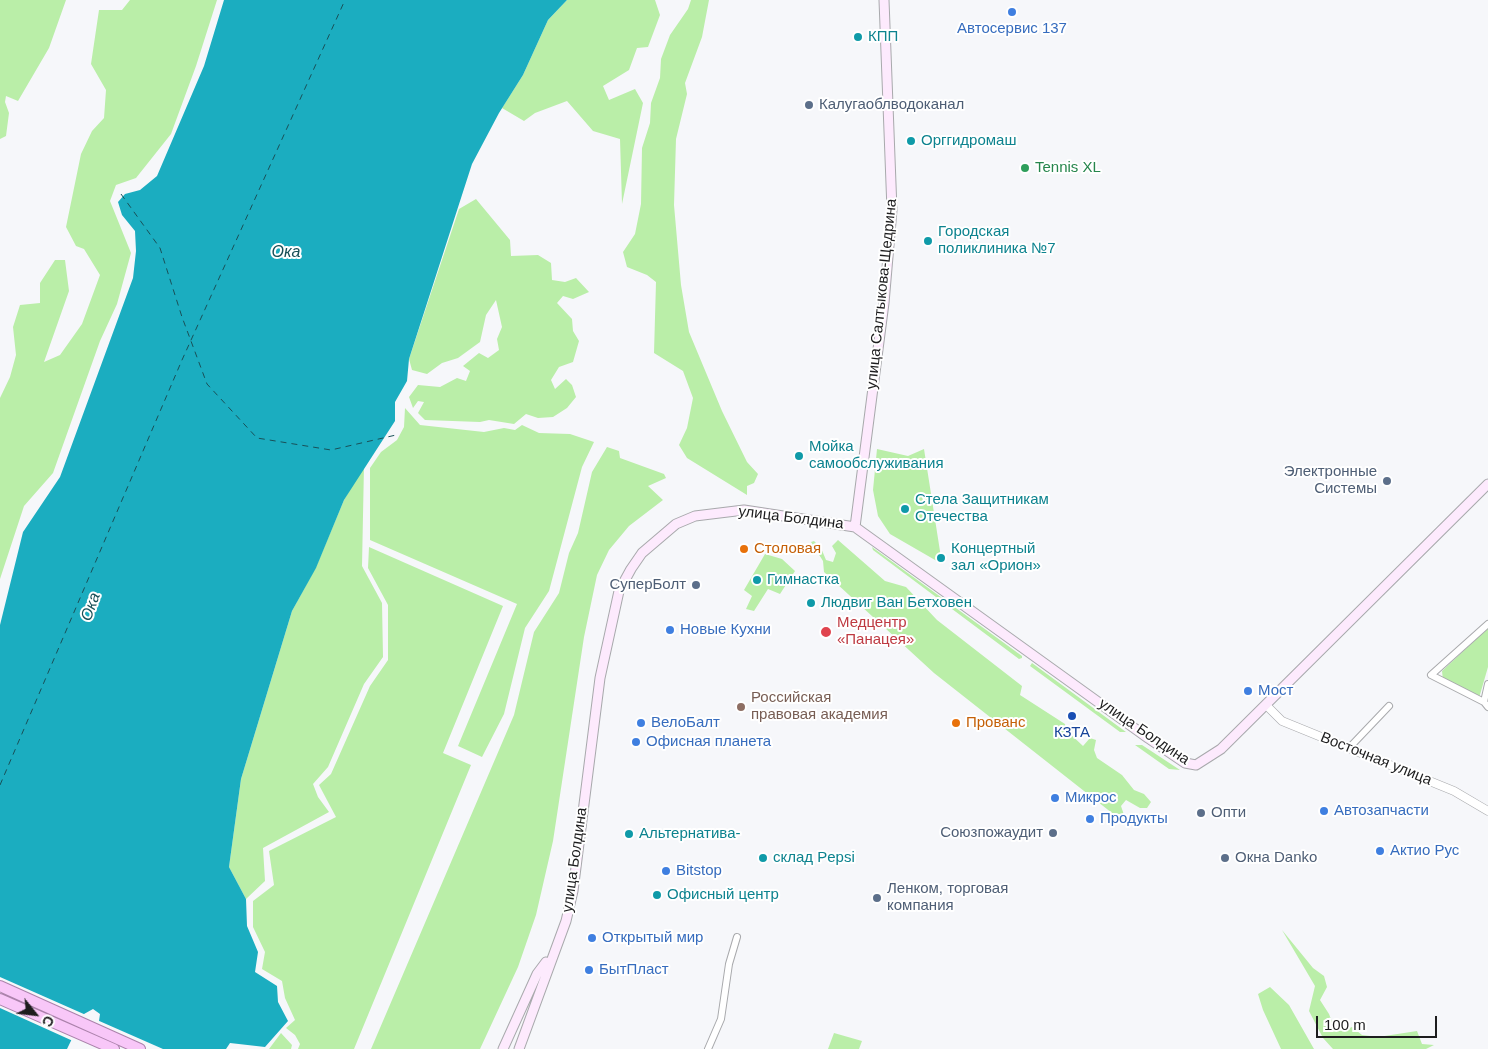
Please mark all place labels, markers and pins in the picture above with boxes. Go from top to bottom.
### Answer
marker: Автосервис 137 [1006,6,1018,18]
place label: Автосервис 137 [957,20,1067,38]
place label: КПП [868,28,898,46]
marker: КПП [852,31,864,43]
place label: Калугаоблводоканал [819,96,964,114]
marker: Калугаоблводоканал [803,99,815,111]
place label: Орггидромаш [921,132,1016,150]
marker: Орггидромаш [905,135,917,147]
place label: Tennis XL [1035,159,1101,177]
marker: Tennis XL [1019,162,1031,174]
place label: Городская поликлиника №7 [938,223,1056,258]
marker: Городская поликлиника №7 [922,235,934,247]
place label: Мойка самообслуживания [809,438,944,473]
marker: Мойка самообслуживания [793,450,805,462]
place label: Электронные Системы [1284,463,1377,498]
marker: Электронные Системы [1381,475,1393,487]
place label: Стела Защитникам Отечества [915,491,1049,526]
marker: Стела Защитникам Отечества [899,503,911,515]
place label: Столовая [754,540,821,558]
place label: Концертный зал «Орион» [951,540,1041,575]
marker: Столовая [738,543,750,555]
marker: Концертный зал «Орион» [935,552,947,564]
place label: Гимнастка [767,571,839,589]
marker: Гимнастка [751,574,763,586]
place label: СуперБолт [609,576,686,594]
marker: СуперБолт [690,579,702,591]
place label: Людвиг Ван Бетховен [821,594,972,612]
marker: Людвиг Ван Бетховен [805,597,817,609]
place label: Медцентр «Панацея» [837,614,914,649]
place label: Новые Кухни [680,621,771,639]
marker: Новые Кухни [664,624,676,636]
marker: Медцентр «Панацея» [819,625,833,639]
place label: Мост [1258,682,1293,700]
marker: Мост [1242,685,1254,697]
place label: Российская правовая академия [751,689,888,724]
marker: Российская правовая академия [735,701,747,713]
marker: КЗТА [1066,710,1078,722]
place label: ВелоБалт [651,714,720,732]
place label: Прованс [966,714,1025,732]
marker: ВелоБалт [635,717,647,729]
marker: Прованс [950,717,962,729]
place label: КЗТА [1054,724,1090,742]
place label: Офисная планета [646,733,771,751]
marker: Офисная планета [630,736,642,748]
place label: Микрос [1065,789,1117,807]
marker: Микрос [1049,792,1061,804]
place label: Автозапчасти [1334,802,1429,820]
place label: Опти [1211,804,1246,822]
marker: Автозапчасти [1318,805,1330,817]
marker: Опти [1195,807,1207,819]
place label: Продукты [1100,810,1168,828]
marker: Продукты [1084,813,1096,825]
place label: Союзпожаудит [940,824,1043,842]
place label: Альтернатива- [639,825,740,843]
marker: Союзпожаудит [1047,827,1059,839]
marker: Альтернатива- [623,828,635,840]
place label: Актио Рус [1390,842,1459,860]
marker: Актио Рус [1374,845,1386,857]
place label: склад Pepsi [773,849,855,867]
place label: Окна Danko [1235,849,1317,867]
marker: склад Pepsi [757,852,769,864]
marker: Окна Danko [1219,852,1231,864]
place label: Bitstop [676,862,722,880]
marker: Bitstop [660,865,672,877]
place label: Ленком, торговая компания [887,880,1008,915]
place label: Офисный центр [667,886,779,904]
marker: Офисный центр [651,889,663,901]
marker: Ленком, торговая компания [871,892,883,904]
place label: Открытый мир [602,929,703,947]
marker: Открытый мир [586,932,598,944]
place label: БытПласт [599,961,669,979]
marker: БытПласт [583,964,595,976]

